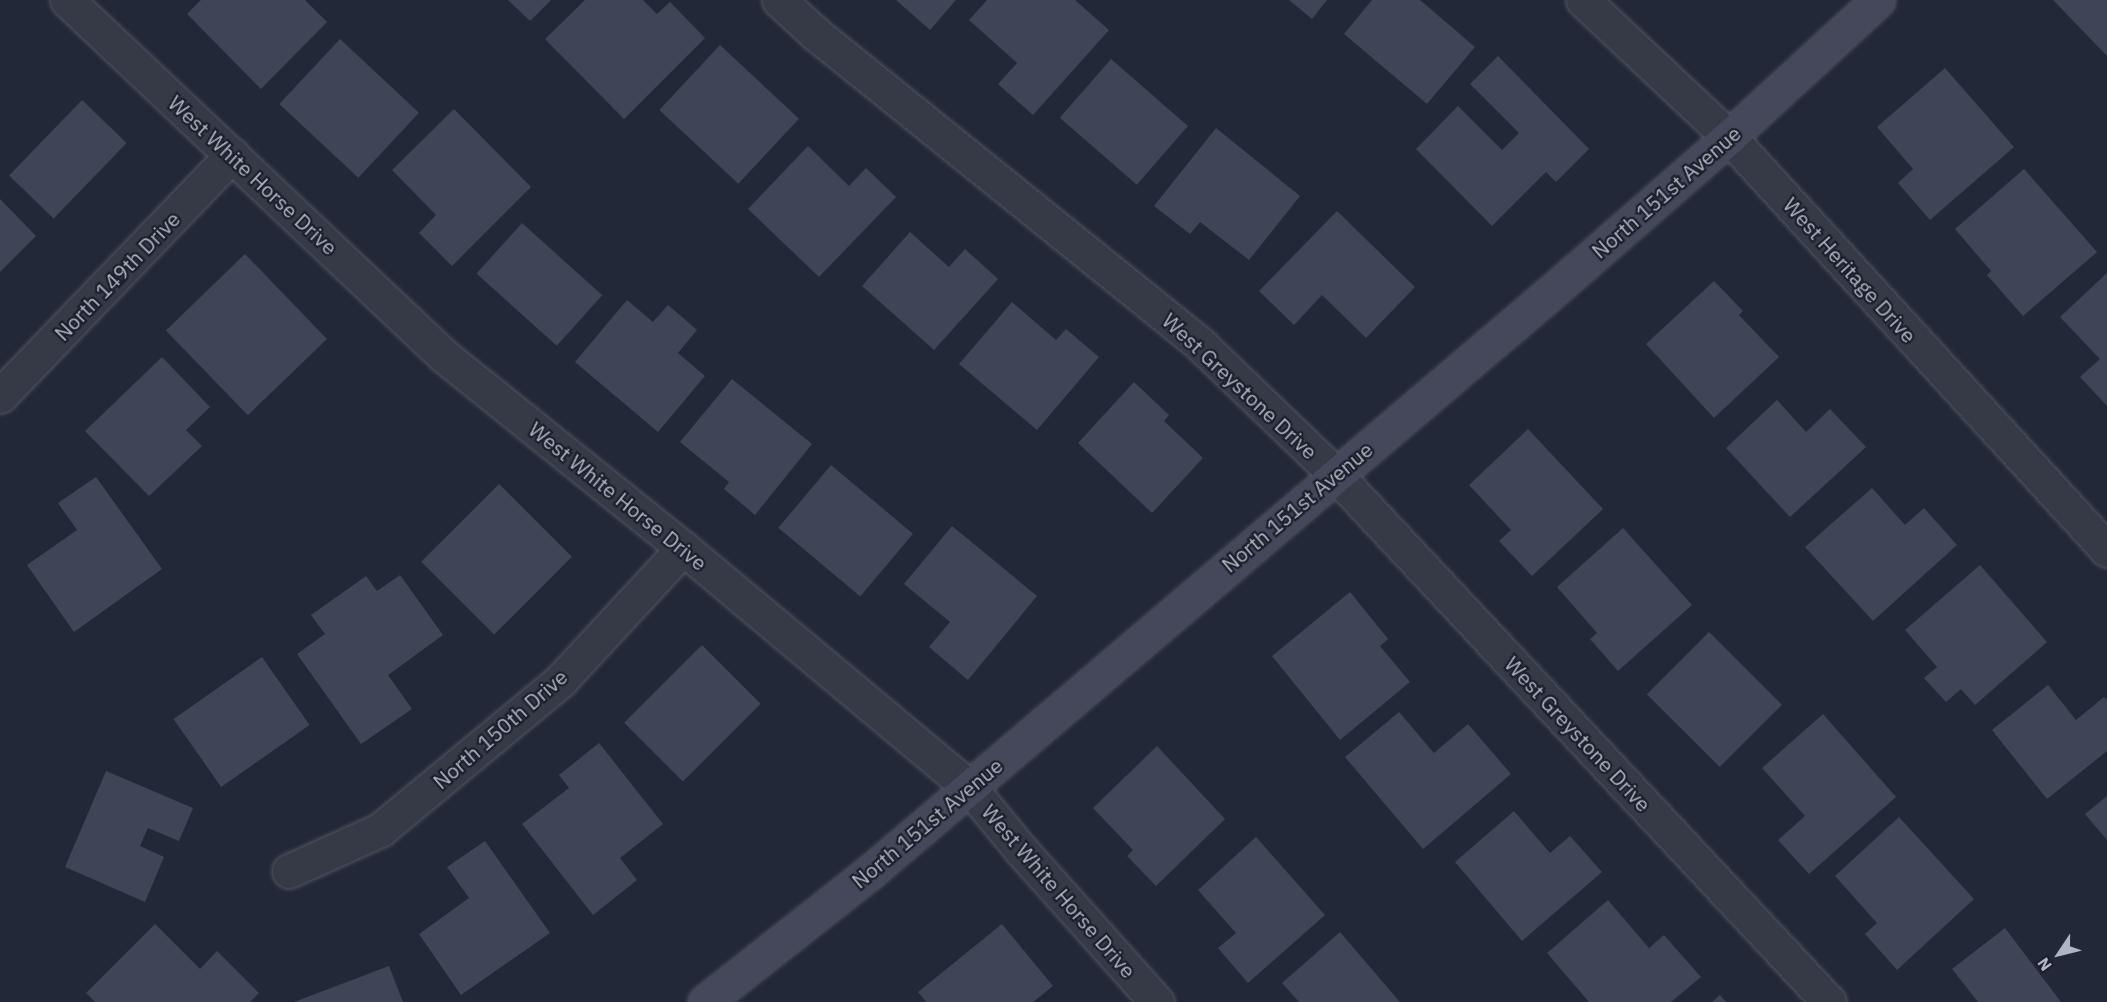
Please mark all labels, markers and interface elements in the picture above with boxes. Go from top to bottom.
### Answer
street label: West White Horse Drive [163,90,343,260]
street label: North 151st Avenue [1586,121,1746,263]
street label: West Heritage Drive [1778,192,1922,348]
street label: North 149th Drive [49,206,185,346]
street label: West Greystone Drive [1157,308,1323,464]
street label: West White Horse Drive [524,416,712,576]
street label: North 151st Avenue [1217,437,1377,577]
street label: West Greystone Drive [1500,651,1656,817]
street label: North 150th Drive [428,664,572,794]
street label: North 151st Avenue [847,753,1007,893]
street label: West White Horse Drive [977,799,1141,983]
north arrow [2029,924,2089,984]
text: N [2033,954,2056,975]

